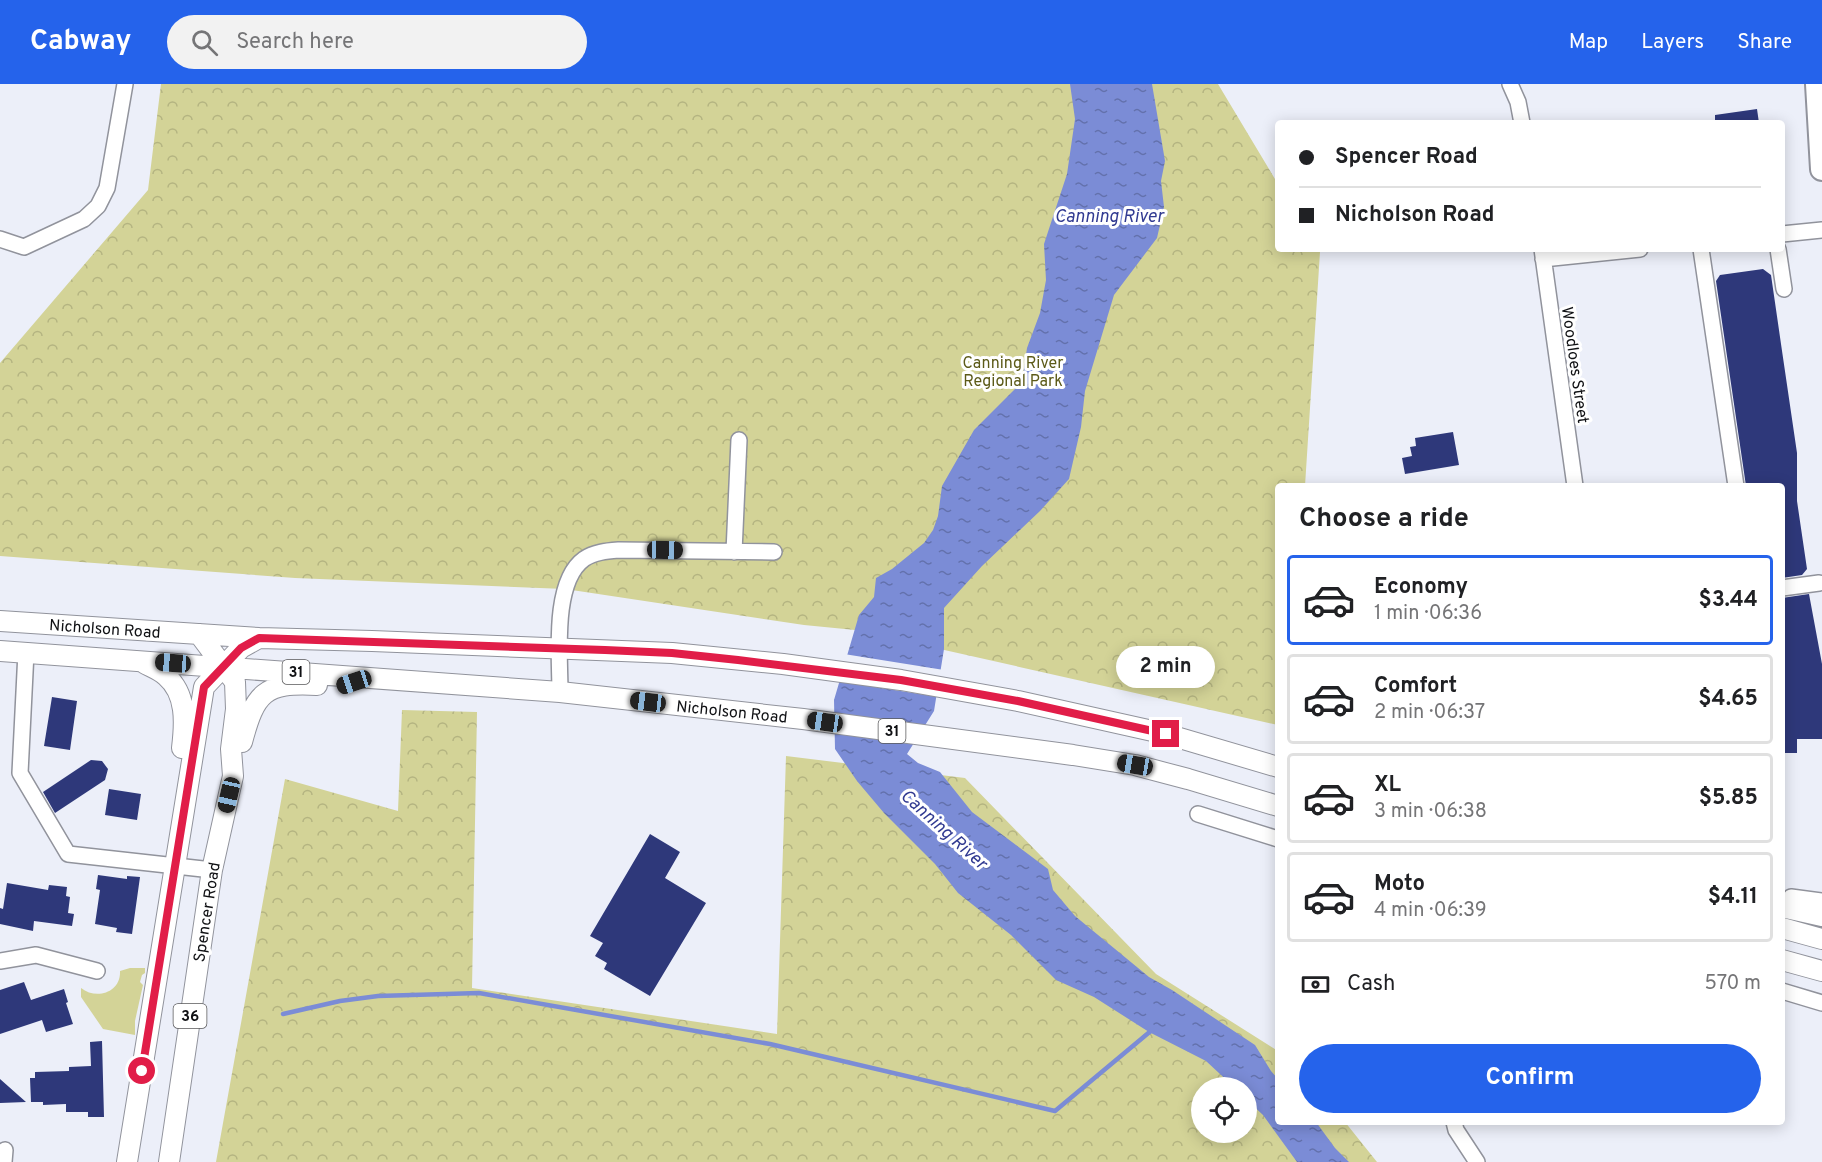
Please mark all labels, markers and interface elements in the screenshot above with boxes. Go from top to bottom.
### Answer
search box [167,15,587,69]
text: Cabway [30,24,131,60]
icon: search [188,26,221,59]
text: Search here [236,29,354,56]
text: Map [1569,29,1608,56]
text: Layers [1641,29,1704,56]
text: Share [1737,29,1792,56]
text: Spencer Road [1335,144,1478,171]
text: Nicholson Road [1335,202,1494,229]
water label: Canning River [1054,206,1166,229]
street label: Woodloes Street [1556,306,1592,425]
park label: Canning River Regional Park [962,354,1064,392]
text: Choose a ride [1299,502,1469,536]
car [647,541,683,559]
icon: car [1302,573,1356,627]
text: Economy [1374,574,1468,601]
text: $3.44 [1698,587,1758,614]
text: 1 min · 06:36 [1374,601,1482,627]
street label: Nicholson Road [48,616,161,644]
callout: 2 min [1116,647,1216,689]
car [154,653,192,673]
text: 2 min [1139,654,1192,680]
road number: 31 [282,660,310,684]
car [334,668,374,696]
icon: car [1302,672,1356,726]
text: Comfort [1374,673,1457,700]
text: $4.65 [1698,686,1758,713]
car [629,691,667,713]
street label: Nicholson Road [675,697,788,729]
text: 2 min · 06:37 [1374,700,1485,726]
car [806,711,844,733]
road number: 31 [878,719,906,743]
route end [1152,720,1179,747]
car [1116,753,1154,777]
icon: car [1302,771,1356,825]
text: XL [1374,772,1401,799]
car [216,775,242,815]
water label: Canning River [895,785,993,877]
text: $5.85 [1699,785,1758,812]
text: 3 min · 06:38 [1374,799,1487,825]
street label: Spencer Road [190,861,226,964]
icon: car [1302,870,1356,924]
text: Moto [1374,871,1425,898]
text: $4.11 [1708,884,1758,911]
text: 4 min · 06:39 [1374,898,1487,924]
icon: cash [1299,968,1332,1001]
text: Cash [1347,971,1396,998]
text: 570 m [1704,971,1761,997]
road number: 36 [174,1004,207,1028]
button: Confirm [1299,1044,1761,1113]
route start [128,1057,155,1084]
map controls [1191,1077,1257,1143]
button: locate [1191,1077,1257,1143]

